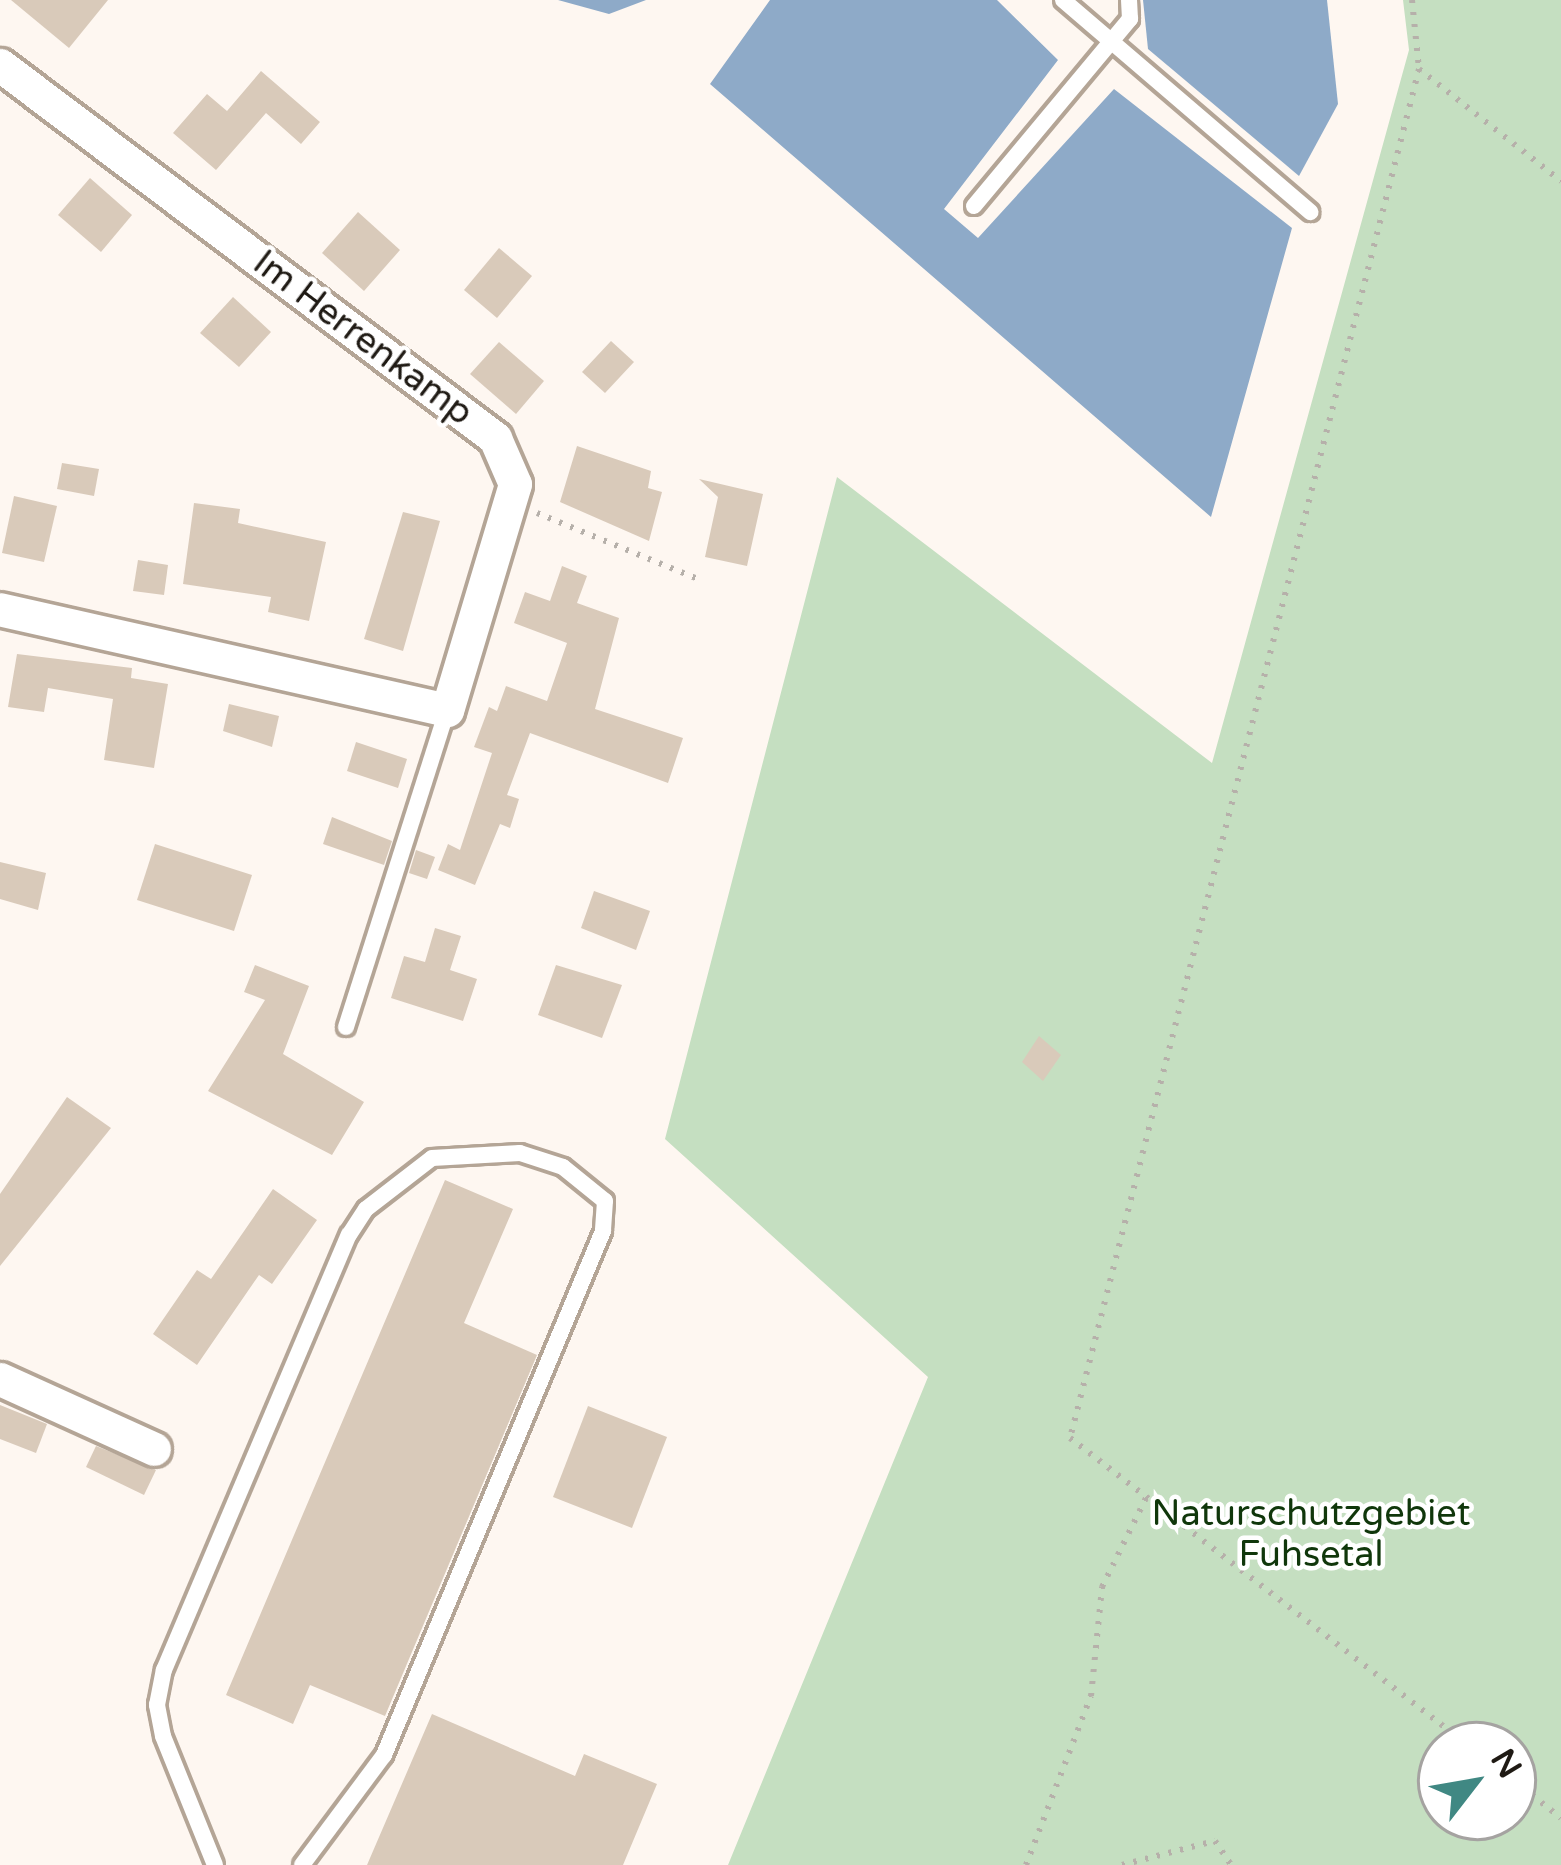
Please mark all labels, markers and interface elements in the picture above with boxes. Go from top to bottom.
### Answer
street label: Im Herrenkamp [245,241,481,435]
park label: Naturschutzgebiet Fuhsetal [1152,1491,1470,1576]
north arrow [1417,1721,1537,1841]
text: N [1482,1742,1529,1785]

